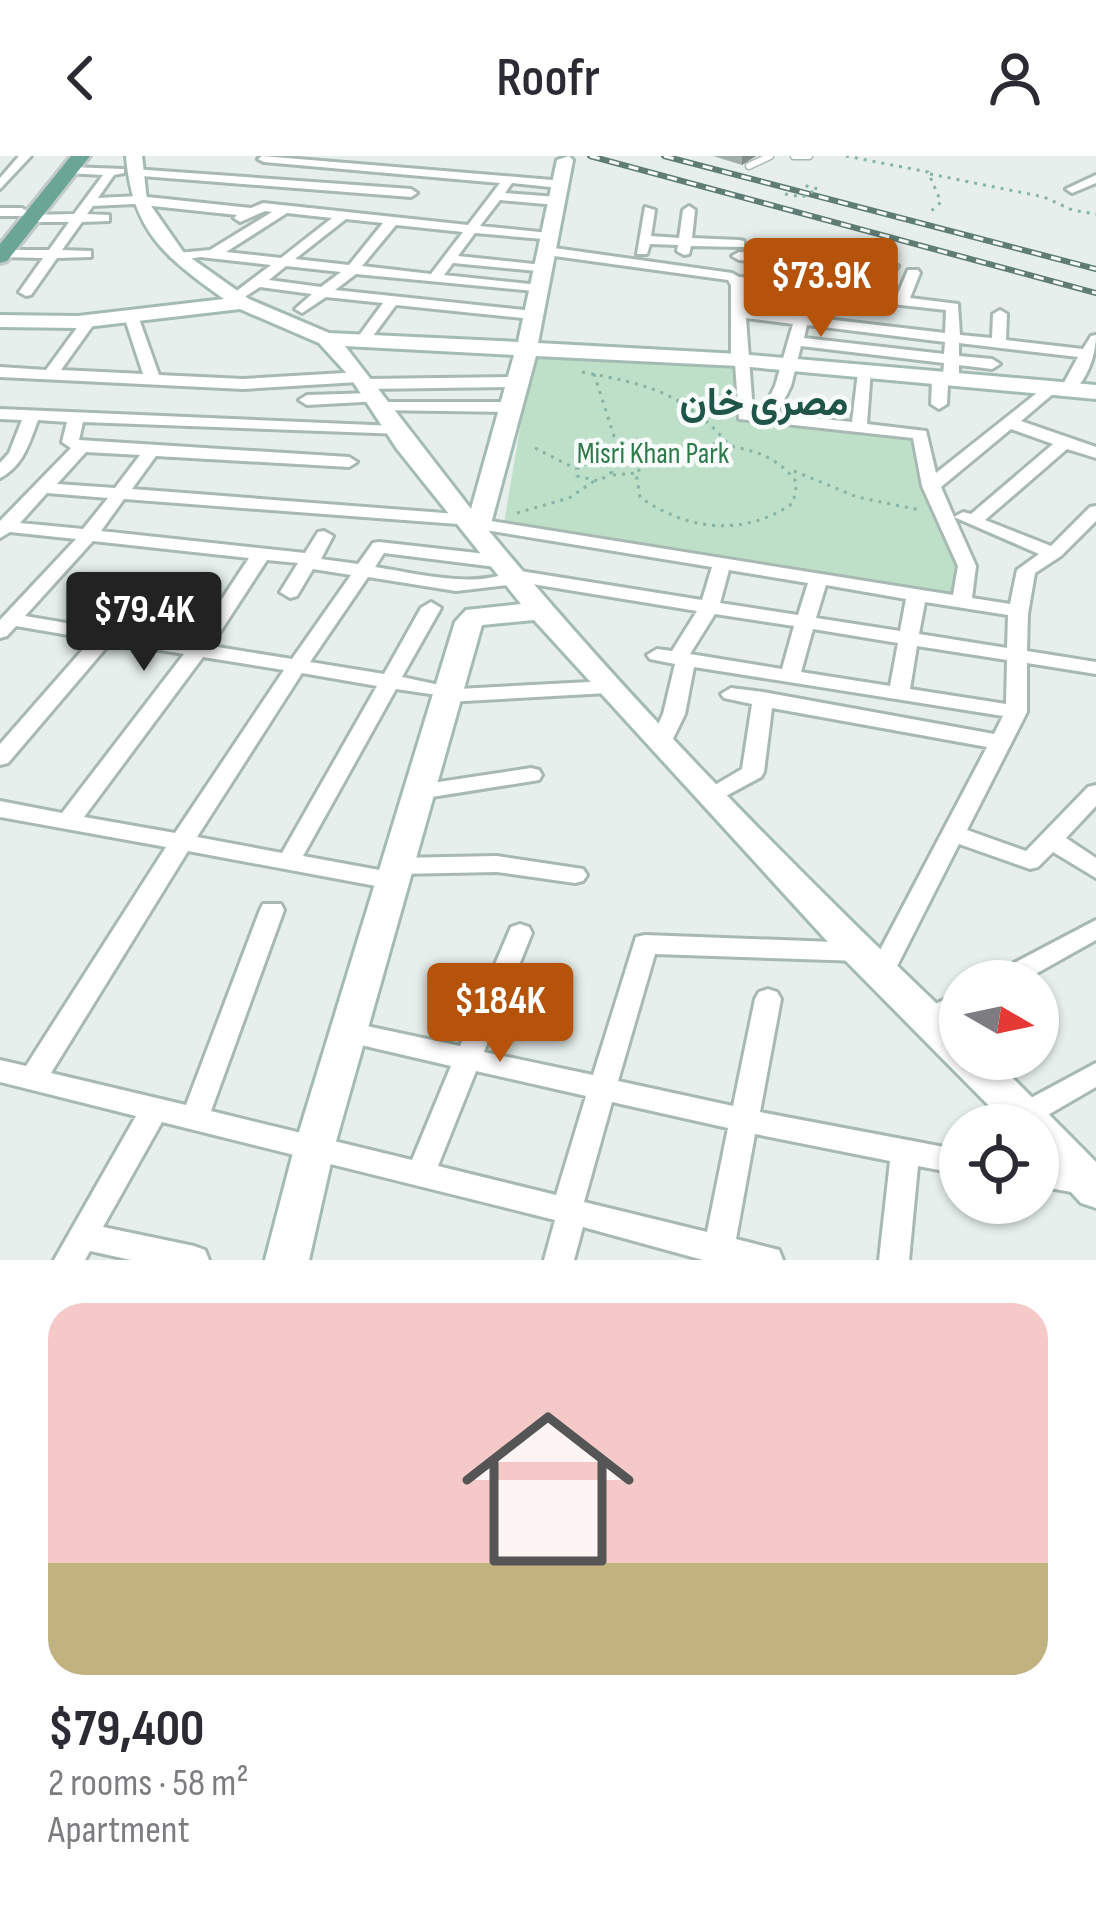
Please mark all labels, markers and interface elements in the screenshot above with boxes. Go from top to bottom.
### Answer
icon: back [48,45,114,111]
icon: person [982,45,1048,111]
text: Roofr [496,46,600,111]
pin: $73.9K [723,238,919,340]
text: $73.9K [771,253,871,300]
district label: مصری خان [680,380,848,427]
park label: Misri Khan Park [577,436,730,472]
pin: $79.4K [46,572,242,674]
text: $79.4K [93,587,195,634]
north arrow [939,960,1059,1080]
map controls [939,960,1059,1224]
pin: $184K [416,963,584,1065]
text: $184K [454,978,546,1025]
button: locate [939,1104,1059,1224]
icon: home [440,1381,656,1597]
text: $79,400 [48,1699,204,1760]
text: 2 rooms · 58 m² [48,1760,249,1807]
text: Apartment [48,1807,190,1854]

